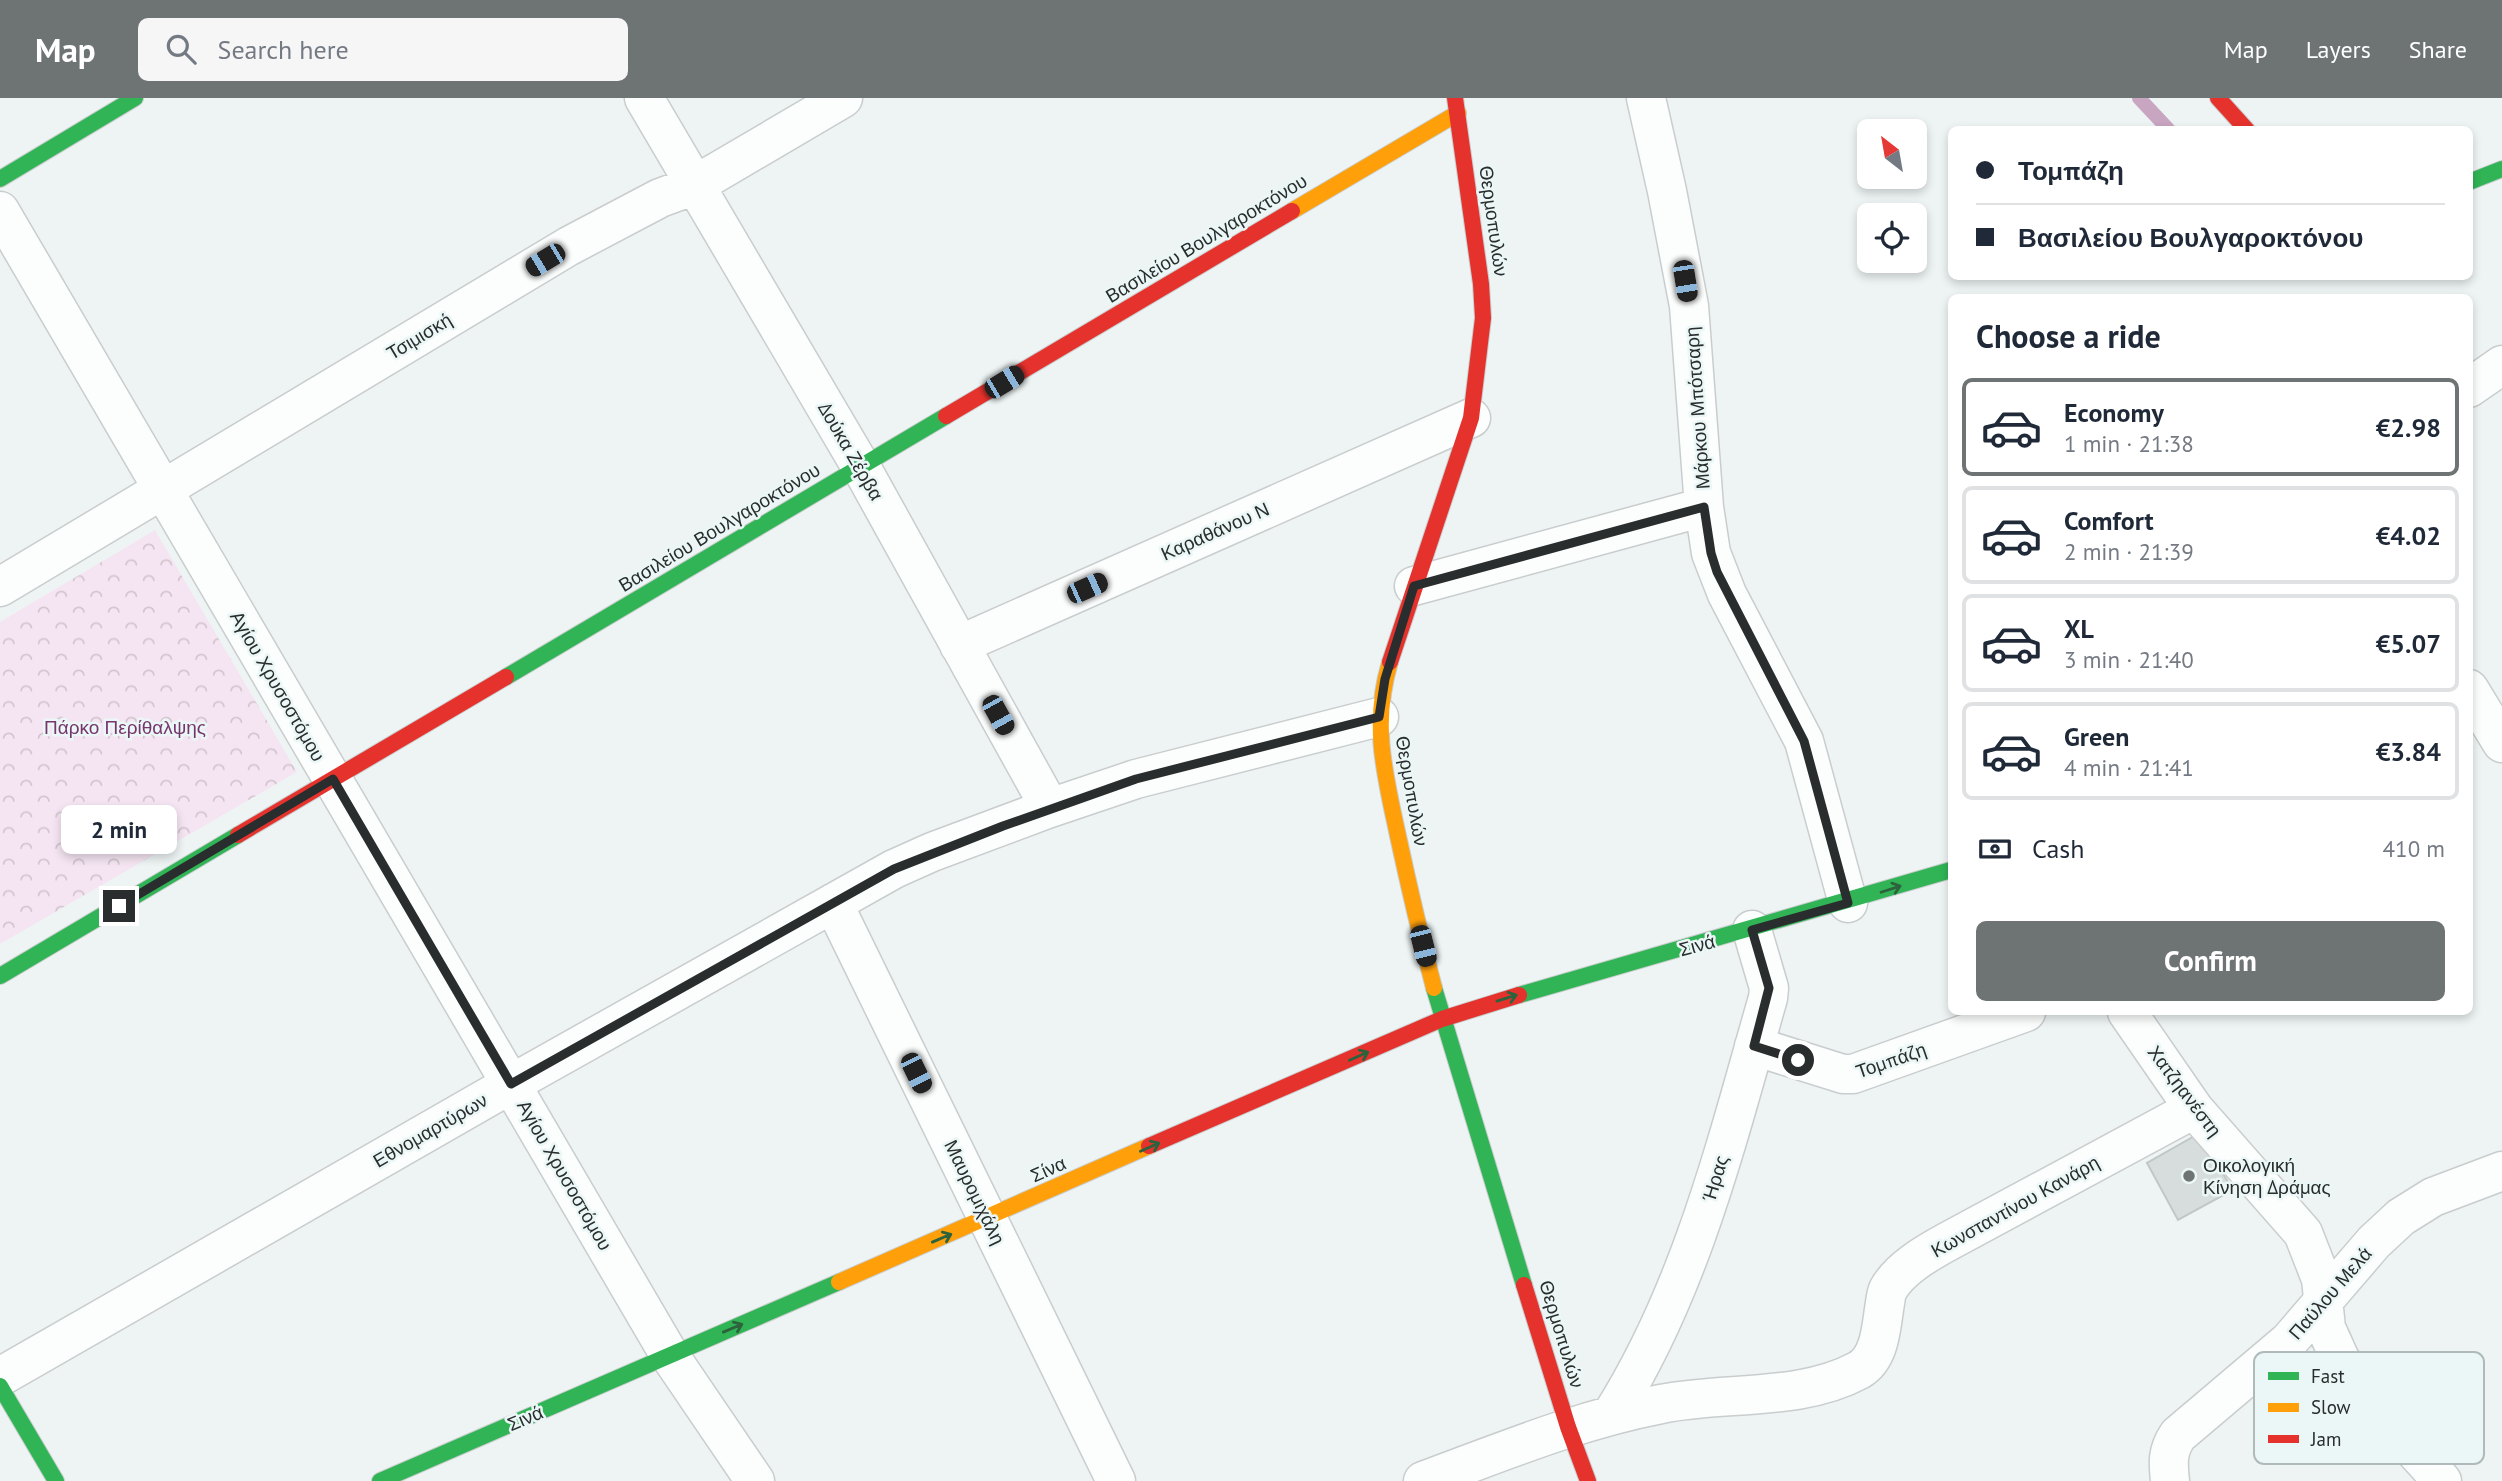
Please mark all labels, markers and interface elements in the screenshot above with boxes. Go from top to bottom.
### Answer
search box [138,18,628,81]
text: Map [35,28,96,71]
icon: search [162,30,200,68]
text: Search here [218,33,349,66]
text: Map [2224,34,2268,65]
text: Layers [2306,34,2371,65]
text: Share [2409,34,2467,65]
north arrow [1857,119,1927,189]
map controls [1857,119,1927,273]
text: Τομπάζη [2018,154,2124,187]
street label: Θερμοπυλών [1474,164,1514,278]
street label: Βασιλείου Βουλγαροκτόνου [1101,168,1311,308]
button: locate [1857,203,1927,273]
text: Βασιλείου Βουλγαροκτόνου [2018,221,2364,254]
car [522,240,569,280]
car [1672,259,1699,303]
street label: Τσιμισκή [382,307,456,365]
text: Choose a ride [1976,315,2161,357]
street label: Μάρκου Μπότσαρη [1679,326,1715,490]
car [981,362,1028,402]
icon: car [1980,396,2043,459]
text: Economy [2064,396,2164,429]
street label: Δούκα Ζέρβα [813,397,889,505]
text: €2.98 [2376,411,2441,444]
text: 1 min · 21:38 [2064,429,2194,458]
street label: Βασιλείου Βουλγαροκτόνου [614,457,824,597]
street label: Καραθάνου Ν [1157,496,1273,566]
icon: car [1980,504,2043,567]
text: Comfort [2064,504,2154,537]
text: €4.02 [2376,519,2441,552]
text: 2 min · 21:39 [2064,537,2194,566]
car [1064,570,1111,606]
street label: Αγίου Χρυσοστόμου [225,607,331,765]
icon: car [1980,612,2043,675]
text: XL [2064,612,2094,645]
text: €5.07 [2376,627,2441,660]
text: 3 min · 21:40 [2064,645,2194,674]
car [979,692,1018,738]
park label: Πάρκο Περίθαλψης [44,715,206,739]
icon: car [1980,720,2043,783]
text: Green [2064,720,2129,753]
street label: Θερμοπυλών [1390,734,1434,848]
text: €3.84 [2376,735,2441,768]
text: 4 min · 21:41 [2064,753,2194,782]
callout: 2 min [61,804,177,854]
text: 2 min [91,815,147,844]
icon: cash [1976,830,2014,868]
text: Cash [2032,832,2084,865]
text: 410 m [2383,834,2445,863]
one-way arrow [1879,882,1901,895]
route end [103,890,135,922]
button: Confirm [1976,921,2445,1001]
car [1408,923,1439,969]
street label: Σινά [1676,929,1718,961]
one-way arrow [1495,990,1517,1003]
street label: Τομπάζη [1853,1037,1929,1083]
street label: Χατζηανέστη [2143,1041,2227,1141]
route start [1782,1044,1814,1076]
one-way arrow [1348,1049,1369,1062]
car [898,1050,935,1096]
street label: Εθνομαρτύρων [368,1088,492,1172]
street label: Αγίου Χρυσοστόμου [512,1096,618,1254]
street label: Μαυρομιχάλη [939,1136,1011,1248]
one-way arrow [1139,1140,1161,1153]
street label: Κωνσταντίνου Κανάρη [1927,1150,2103,1262]
street label: Σίνα [1026,1151,1070,1187]
street label: Ήρας [1696,1152,1733,1205]
place label: Οικολογική Κίνηση Δράμας [2203,1153,2331,1199]
marker: Οικολογική Κίνηση Δράμας [2181,1168,2197,1184]
one-way arrow [931,1231,952,1244]
street label: Παύλου Μελά [2283,1242,2377,1344]
street label: Θερμοπυλών [1534,1277,1590,1391]
one-way arrow [722,1321,743,1334]
legend [2254,1352,2484,1464]
text: Fast [2311,1364,2345,1388]
text: Slow [2311,1395,2351,1419]
street label: Σινά [504,1400,546,1436]
text: Jam [2310,1427,2341,1451]

